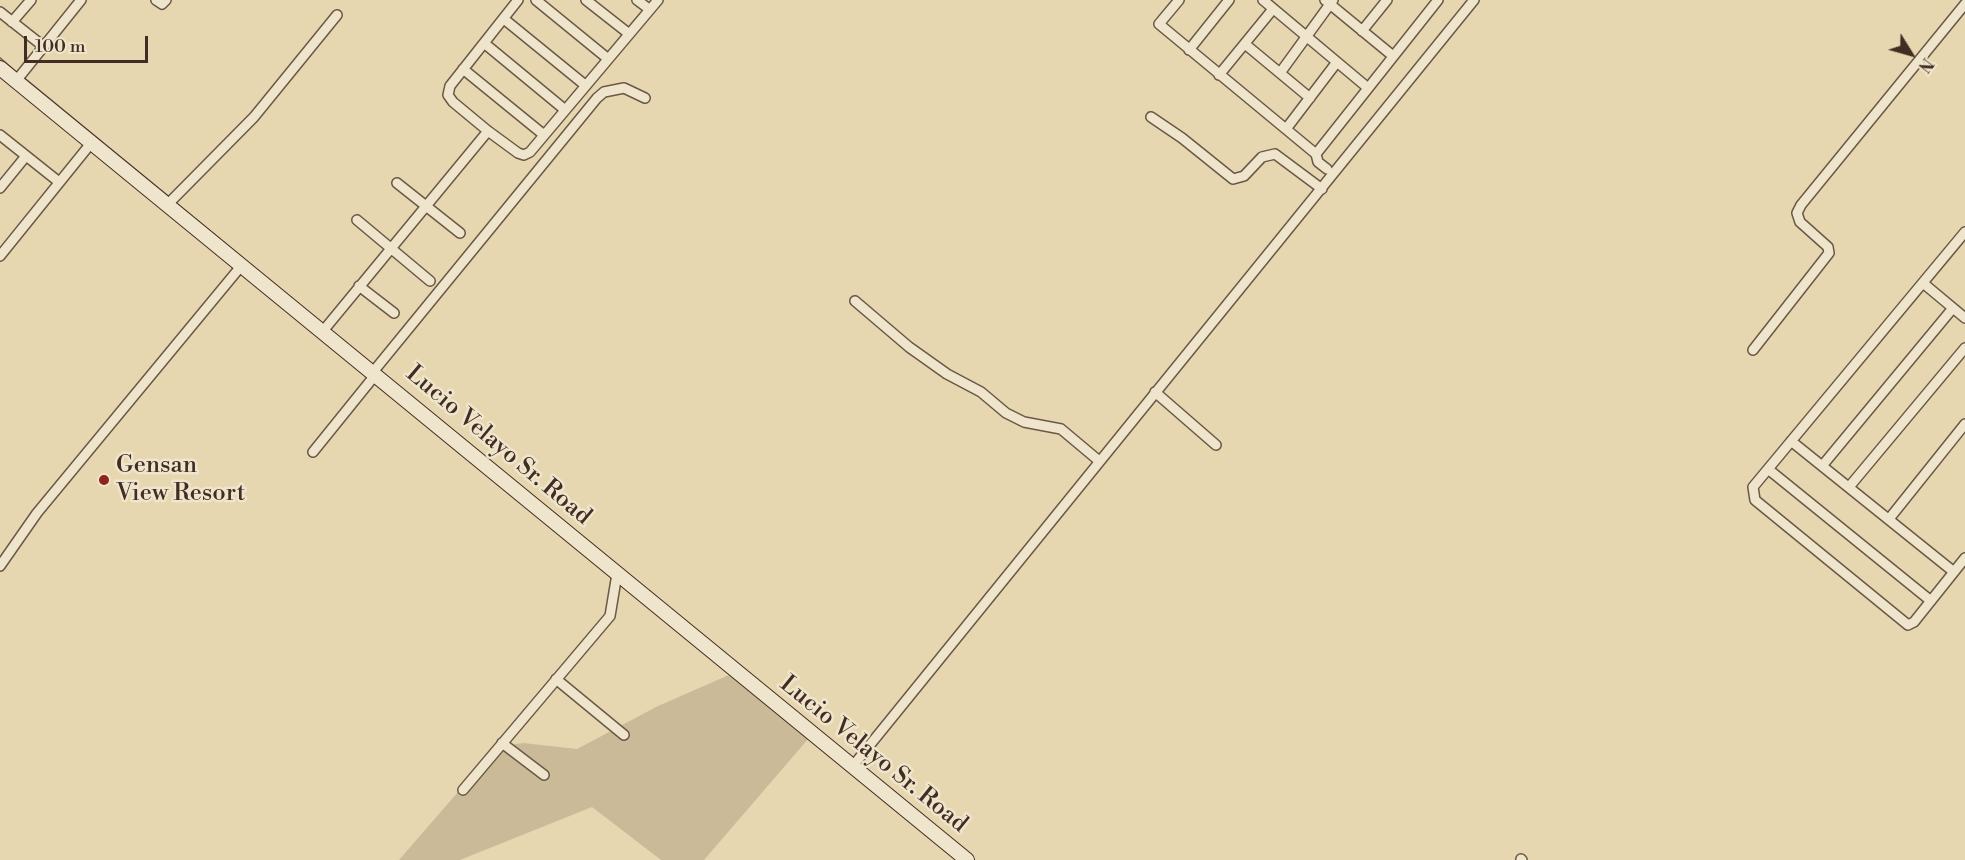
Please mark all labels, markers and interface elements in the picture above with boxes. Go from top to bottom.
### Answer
scale bar [27,24,152,62]
north arrow [1881,24,1941,84]
text: 100 m [35,35,86,58]
text: N [1914,54,1937,76]
street label: Lucio Velayo Sr. Road [399,360,597,532]
place label: Gensan View Resort [116,452,245,508]
marker: Gensan View Resort [97,473,111,487]
street label: Lucio Velayo Sr. Road [773,670,973,840]

